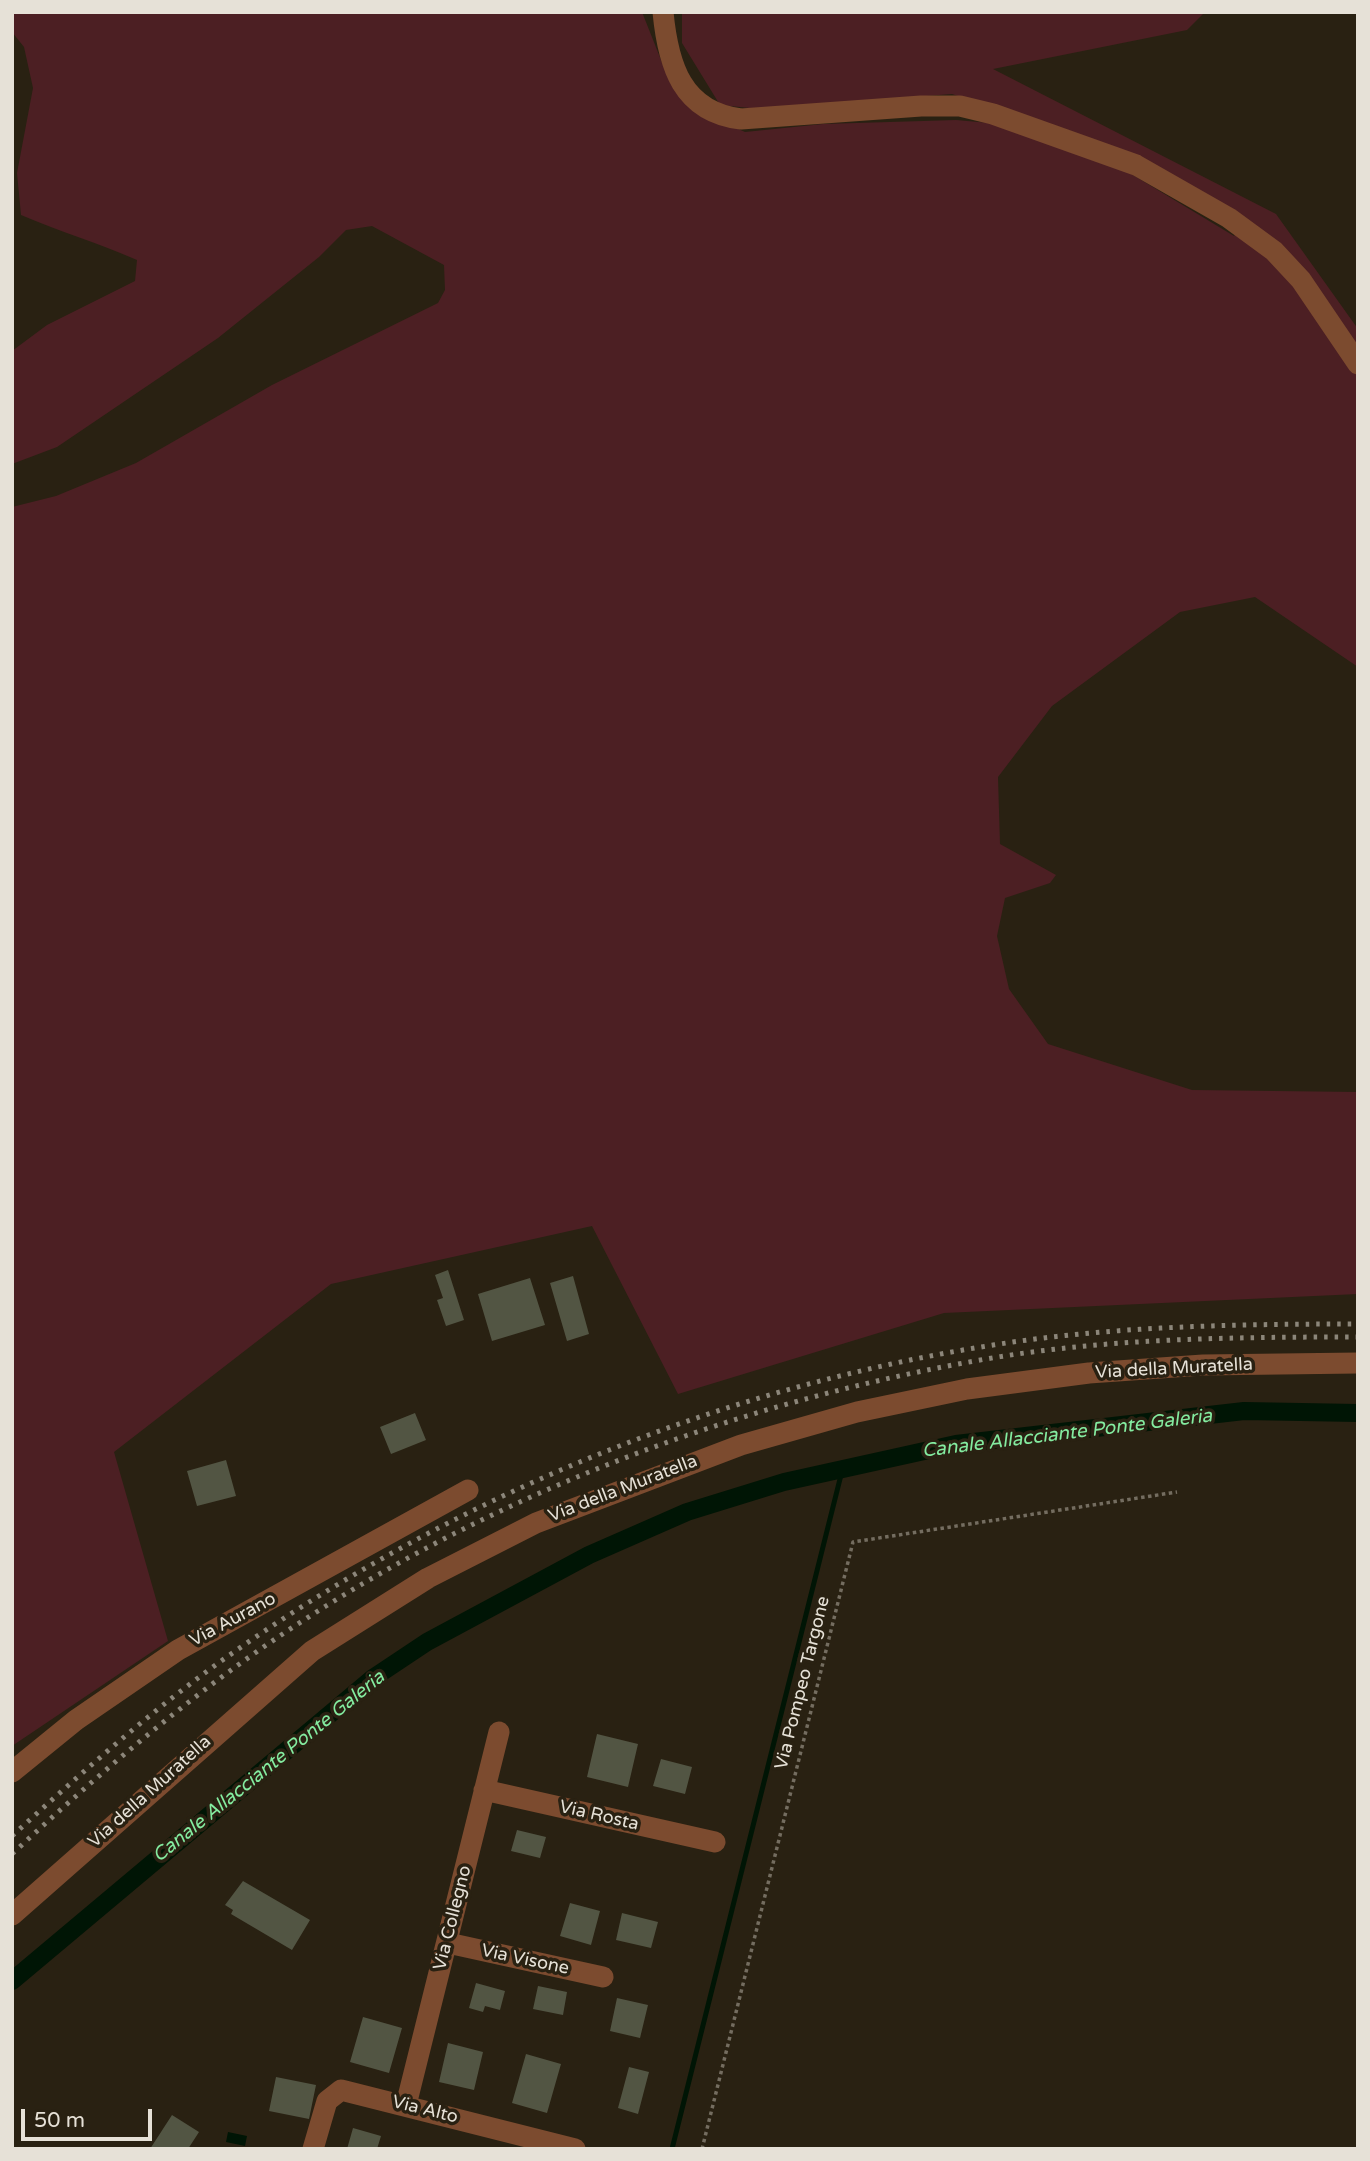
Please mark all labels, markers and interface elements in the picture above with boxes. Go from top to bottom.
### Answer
street label: Via della Muratella [1095,1354,1253,1384]
water label: Canale Allacciante Ponte Galeria [921,1405,1213,1463]
street label: Via della Muratella [545,1451,701,1527]
street label: Via Aurano [186,1588,280,1652]
street label: Via Pompeo Targone [771,1594,835,1772]
water label: Canale Allacciante Ponte Galeria [148,1666,390,1868]
street label: Via della Muratella [84,1731,216,1853]
street label: Via Rosta [557,1796,641,1836]
street label: Via Collegno [430,1863,476,1973]
street label: Via Visone [479,1940,571,1980]
street label: Via Alto [390,2091,460,2129]
scale bar [24,2094,156,2138]
text: 50 m [34,2108,85,2133]

